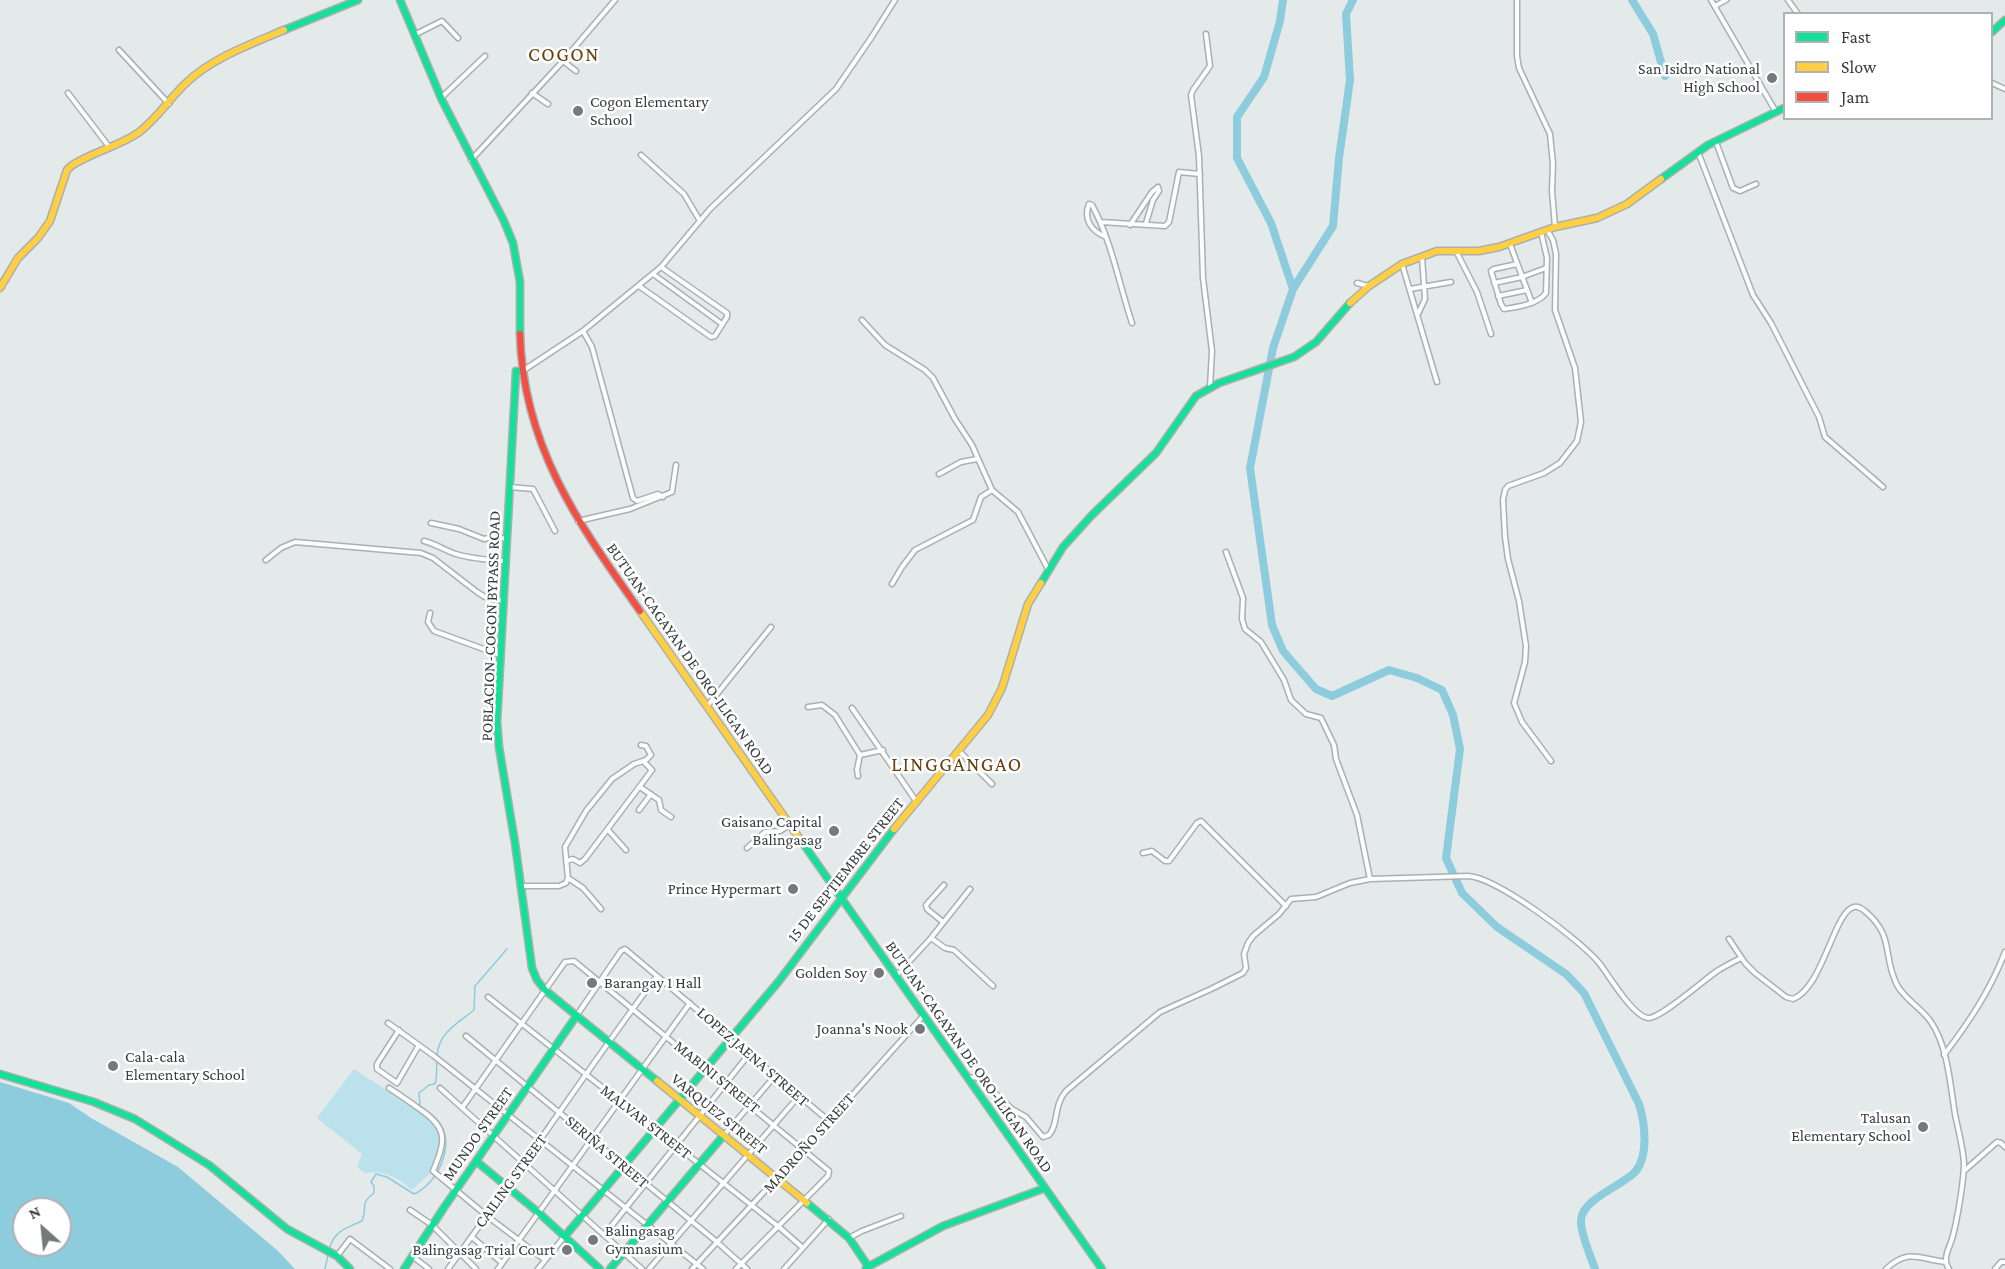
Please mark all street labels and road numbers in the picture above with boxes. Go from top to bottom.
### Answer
street label: POBLACION-COGON BYPASS ROAD [477,510,505,742]
street label: BUTUAN-CAGAYAN DE ORO-ILIGAN ROAD [602,539,778,779]
street label: 15 DE SEPTIEMBRE STREET [784,794,908,946]
street label: BUTUAN-CAGAYAN DE ORO-ILIGAN ROAD [881,937,1057,1177]
street label: LOPEZ JAENA STREET [693,1003,813,1111]
street label: MABINI STREET [670,1036,764,1118]
street label: VARQUEZ STREET [667,1069,771,1159]
street label: MALVAR STREET [597,1081,695,1163]
street label: MUNDO STREET [439,1084,517,1184]
street label: MADROÑO STREET [759,1089,859,1197]
street label: SERIÑA STREET [561,1111,653,1193]
street label: CAILING STREET [471,1131,551,1231]

